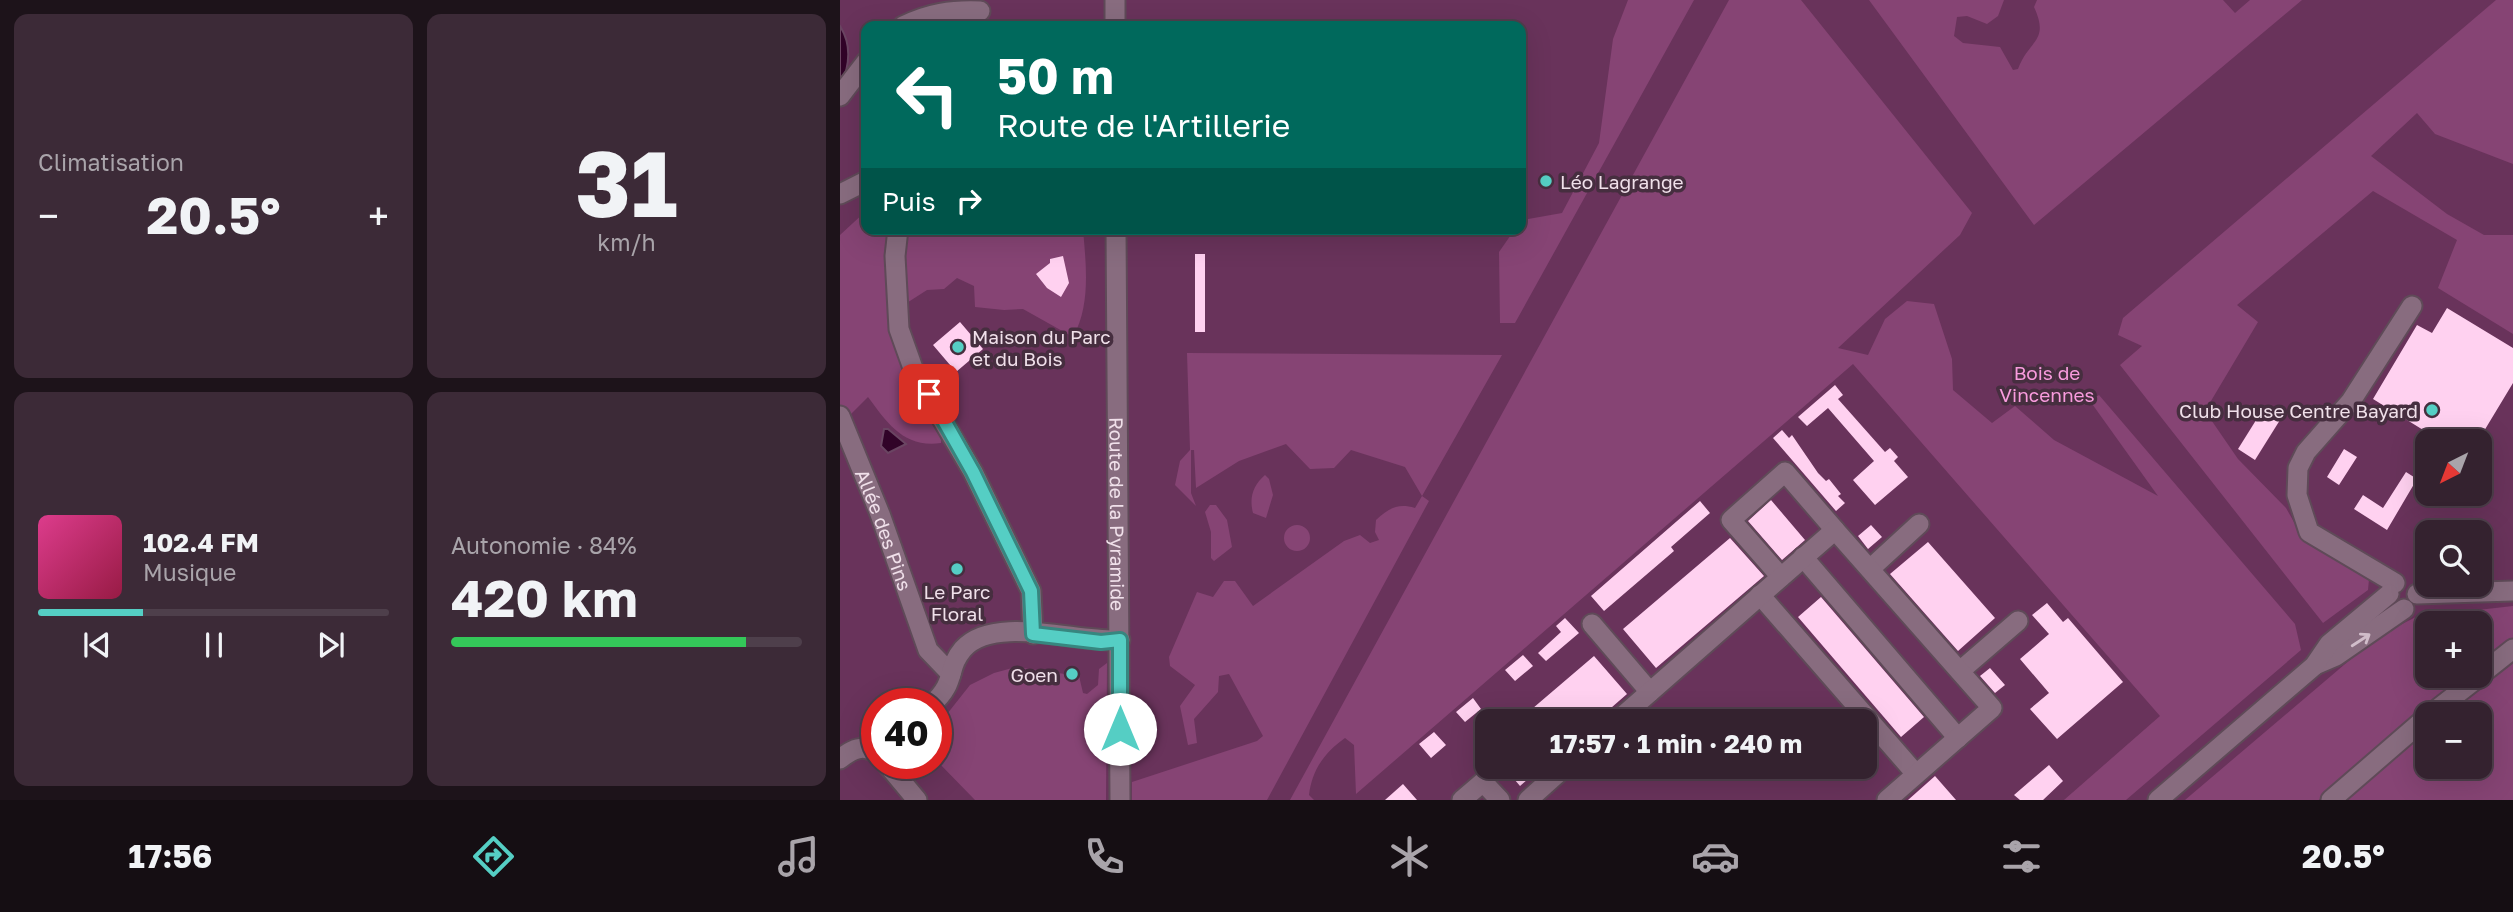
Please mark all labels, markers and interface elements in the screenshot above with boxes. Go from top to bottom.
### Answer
text: 50 m [997,46,1114,105]
icon: left [882,49,973,140]
text: Route de l'Artillerie [997,106,1290,144]
text: 31 [575,128,678,237]
text: Climatisation [38,148,184,176]
place label: Léo Lagrange [1560,170,1684,193]
marker: Léo Lagrange [1538,173,1554,189]
icon: right [950,182,988,220]
text: 20.5° [146,183,281,245]
text: Puis [882,186,936,217]
text: − [38,193,59,238]
text: + [368,193,389,238]
text: km/h [597,228,656,256]
place label: Maison du Parc et du Bois [972,325,1111,370]
marker: Maison du Parc et du Bois [950,339,966,355]
park label: Bois de Vincennes [1999,361,2095,406]
pin [899,364,959,424]
icon: arrive [910,375,948,413]
place label: Club House Centre Bayard [2179,399,2418,422]
marker: Club House Centre Bayard [2424,402,2440,418]
street label: Route de la Pyramide [1106,417,1130,611]
north arrow [2415,429,2492,506]
map controls [2415,429,2492,779]
street label: Allée des Pins [851,465,918,593]
button: search [2415,520,2492,597]
text: 102.4 FM [143,527,259,558]
text: Autonomie · 84% [451,531,636,559]
text: Musique [143,558,236,586]
marker: Le Parc Floral [949,561,965,577]
text: 420 km [451,566,638,628]
place label: Le Parc Floral [924,580,990,625]
button: + [2415,611,2492,688]
icon: previous [78,626,116,664]
icon: pause [195,626,233,664]
icon: next [312,626,350,664]
one-way arrow [2350,633,2370,647]
place label: Goen [1010,663,1058,686]
marker: Goen [1064,666,1080,682]
speed limit sign: 40 [861,688,952,779]
position arrow [1083,692,1157,766]
button: − [2415,702,2492,779]
text: 17:57 · 1 min · 240 m [1550,728,1802,759]
icon: directions [469,832,518,881]
icon: music [774,832,823,881]
icon: phone [1080,832,1129,881]
icon: climate [1385,832,1434,881]
icon: car [1691,832,1740,881]
icon: filters [1997,832,2046,881]
text: 17:56 [128,837,212,875]
text: 20.5° [2302,837,2385,875]

